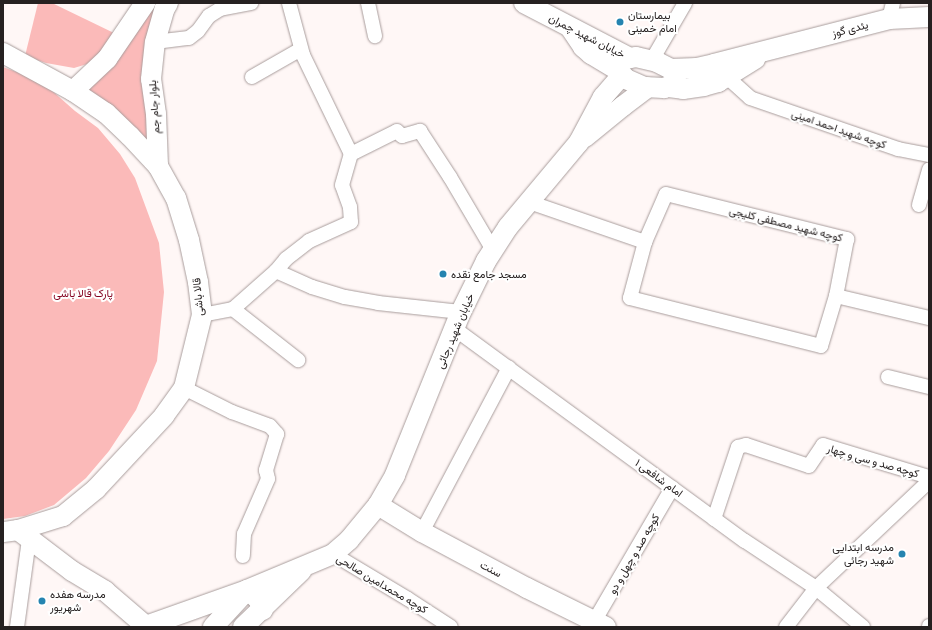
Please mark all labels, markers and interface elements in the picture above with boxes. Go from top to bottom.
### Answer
place label: بیمارستان امام خمینی [628,9,677,35]
street label: خیابان شهید چمران [547,11,627,61]
marker: بیمارستان امام خمینی [615,17,625,27]
street label: یئدی گوز [830,18,870,40]
street label: بلوار جام جم [146,80,162,134]
street label: کوچه شهید احمد امینی [790,107,888,151]
street label: کوچه شهید مصطفی کلیجی [728,204,844,244]
place label: مسجد جامع نقده [451,267,527,281]
marker: مسجد جامع نقده [438,269,448,279]
street label: قالا باشی [190,277,206,317]
park label: پارک قالا باشی [53,286,113,300]
street label: خیابان شهید رجائی [433,291,477,371]
street label: کوچه صد و سی و چهار [825,442,921,480]
street label: امام شافعی ۱ [633,456,685,500]
street label: کوچه صد و چهل و دو [606,512,662,596]
place label: مدرسه ابتدایی شهید رجائی [832,541,894,567]
marker: مدرسه ابتدایی شهید رجائی [897,549,907,559]
street label: کوچه محمدامین صالحی [334,552,430,616]
street label: سنت [478,558,504,580]
place label: مدرسه هفده شهریور [50,588,106,614]
marker: مدرسه هفده شهریور [37,596,47,606]

